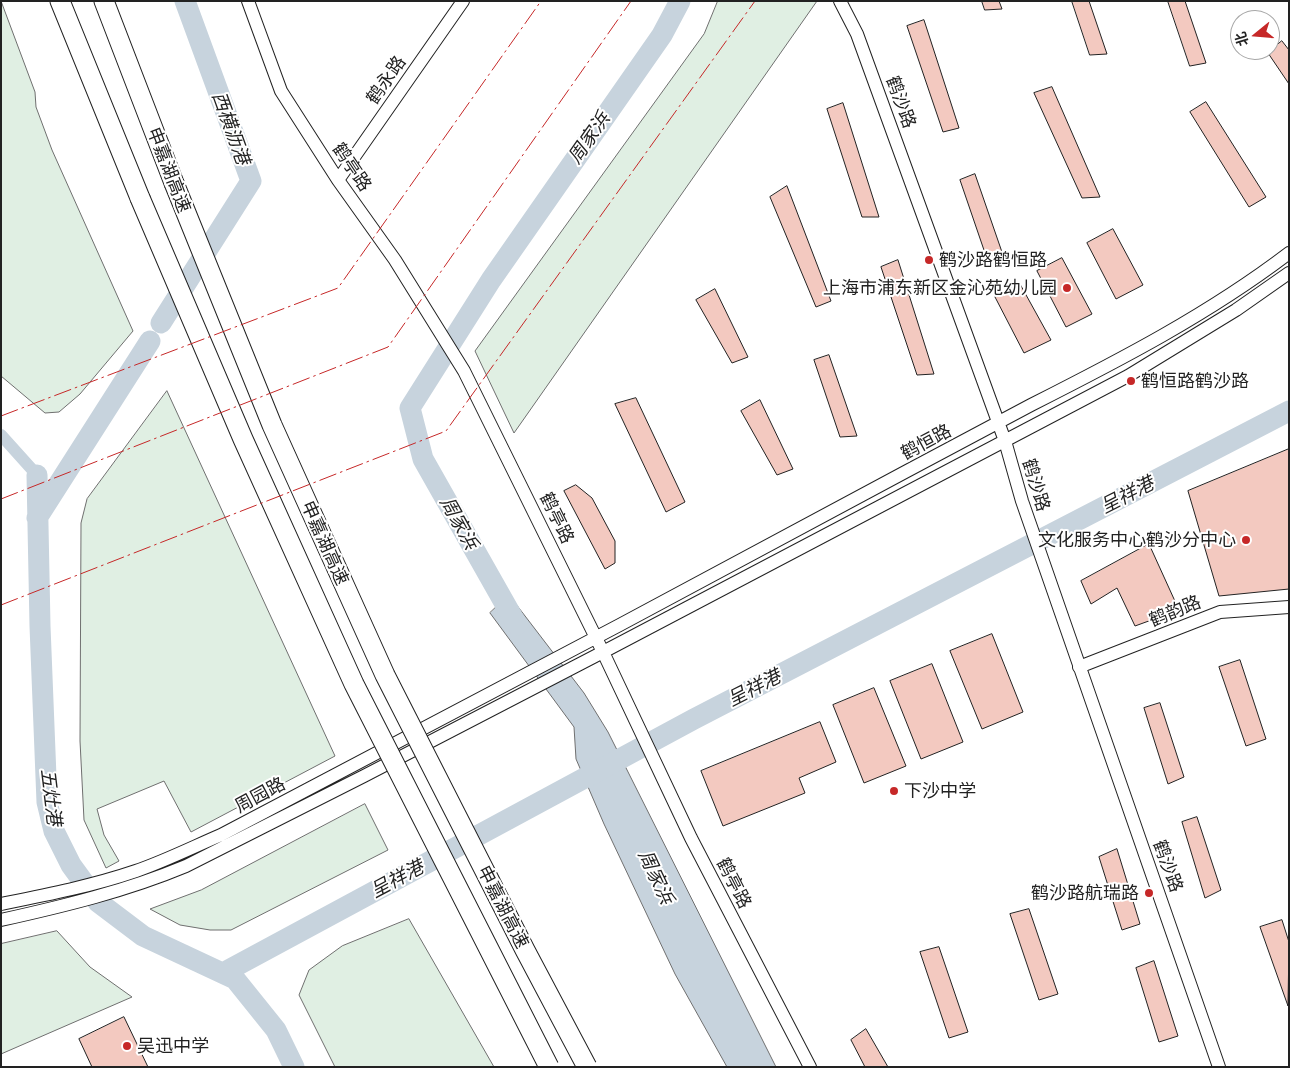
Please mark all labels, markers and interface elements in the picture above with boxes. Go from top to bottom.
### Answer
north arrow [1230,10,1280,60]
text: 北 [1232,30,1251,48]
street label: 鹤永路 [362,52,410,108]
street label: 鹤沙路 [882,73,920,131]
water label: 西横沥港 [207,88,255,168]
water label: 周家浜 [563,108,615,168]
street label: 申嘉湖高速 [143,124,195,216]
street label: 鹤亭路 [328,139,376,195]
place label: 鹤沙路鹤恒路 [939,249,1047,271]
marker: 鹤沙路鹤恒路 [923,254,935,266]
place label: 上海市浦东新区金沁苑幼儿园 [823,277,1057,299]
marker: 上海市浦东新区金沁苑幼儿园 [1061,282,1073,294]
place label: 鹤恒路鹤沙路 [1141,370,1249,392]
marker: 鹤恒路鹤沙路 [1125,375,1137,387]
street label: 鹤恒路 [897,420,955,464]
street label: 鹤沙路 [1018,456,1054,514]
water label: 呈祥港 [1096,472,1158,518]
street label: 鹤亭路 [535,489,579,547]
water label: 周家浜 [435,493,483,553]
street label: 申嘉湖高速 [297,497,353,589]
place label: 文化服务中心鹤沙分中心 [1038,529,1236,551]
marker: 文化服务中心鹤沙分中心 [1240,534,1252,546]
street label: 鹤韵路 [1146,591,1204,631]
water label: 呈祥港 [723,665,785,711]
water label: 五灶港 [36,767,66,827]
street label: 周园路 [231,773,289,817]
place label: 下沙中学 [904,780,976,802]
marker: 下沙中学 [888,785,900,797]
street label: 鹤沙路 [1149,837,1187,895]
water label: 周家浜 [634,846,678,908]
street label: 鹤亭路 [712,854,756,912]
water label: 呈祥港 [366,856,428,902]
street label: 申嘉湖高速 [473,862,533,952]
place label: 鹤沙路航瑞路 [1031,882,1139,904]
marker: 鹤沙路航瑞路 [1143,887,1155,899]
place label: 吴迅中学 [137,1035,209,1057]
marker: 吴迅中学 [121,1040,133,1052]

